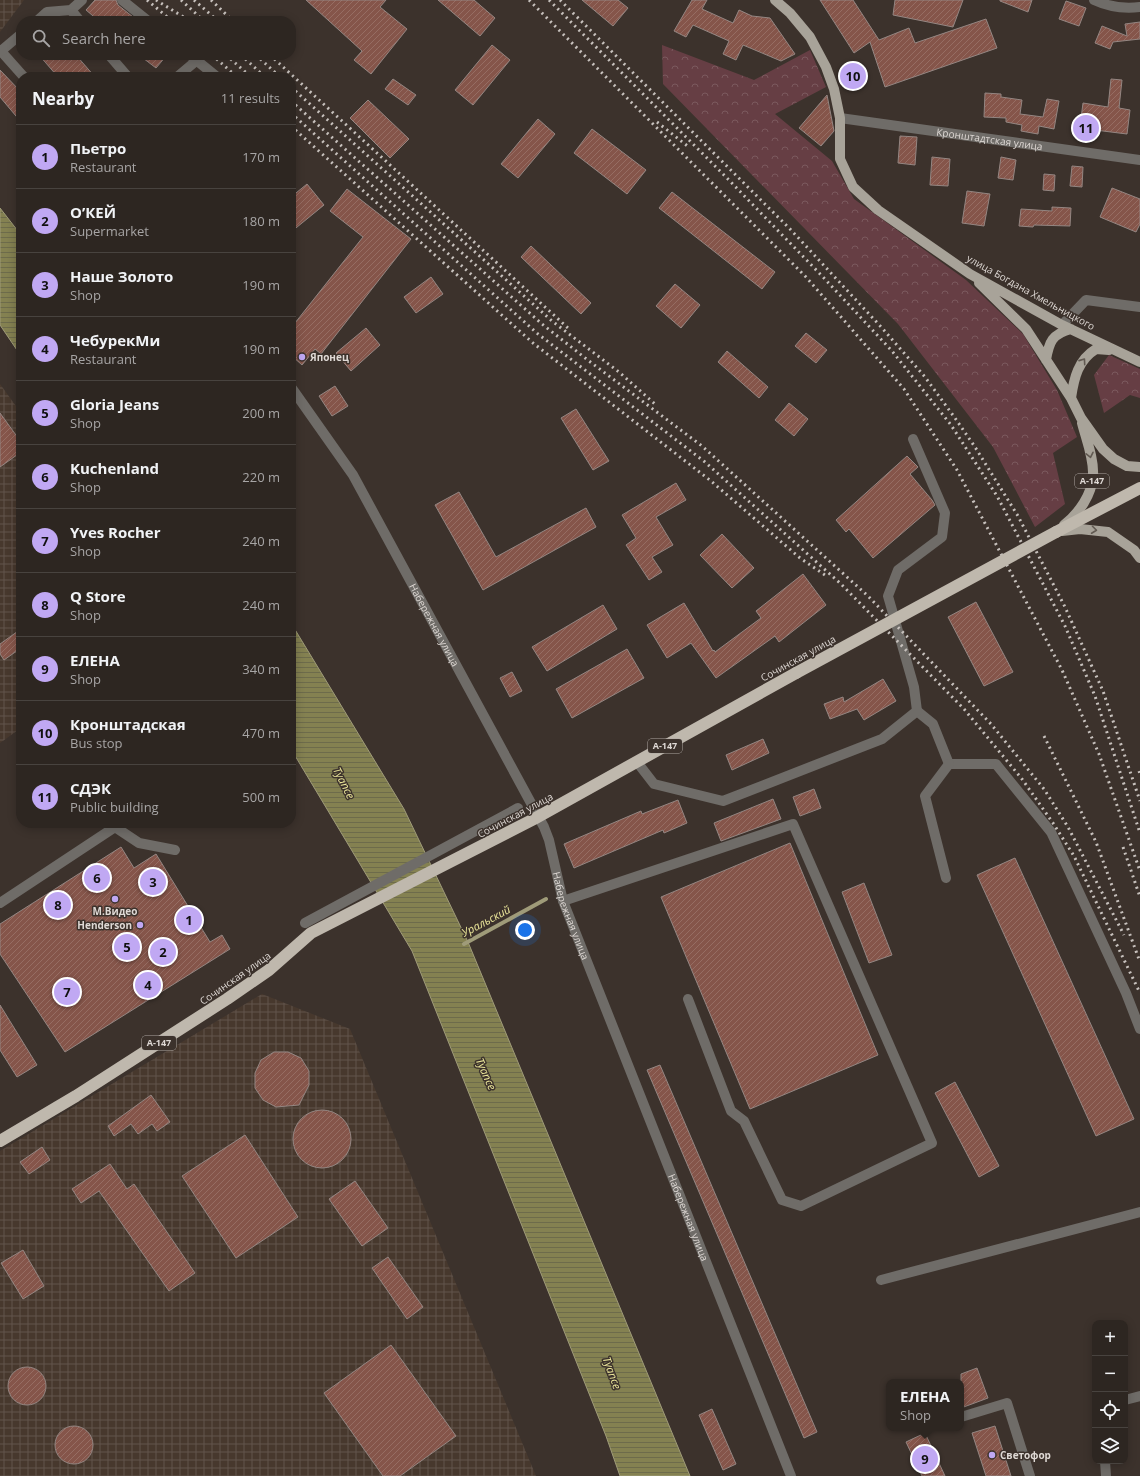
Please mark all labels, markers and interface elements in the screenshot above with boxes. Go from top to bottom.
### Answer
search box [16,16,296,60]
icon: search [30,27,52,49]
text: Search here [62,28,146,48]
pin: 10 [840,61,866,91]
text: Nearby [32,87,94,110]
text: 11 results [221,89,280,107]
pin: 11 [1073,113,1099,143]
street label: Кронштадтская улица [936,125,1043,153]
text: Пьетро [70,138,126,158]
text: 1 [41,148,49,166]
text: 170 m [242,148,280,166]
text: Restaurant [70,158,137,176]
text: О’КЕЙ [70,202,116,222]
text: 2 [41,212,49,230]
text: 180 m [242,212,280,230]
text: Supermarket [70,222,149,240]
street label: улица Богдана Хмельницкого [964,251,1098,333]
text: Наше Золото [70,266,173,286]
text: 3 [41,276,49,294]
text: 190 m [242,276,280,294]
text: Shop [70,286,101,304]
text: ЧебурекМи [70,330,160,350]
text: 4 [41,340,49,358]
text: 190 m [242,340,280,358]
text: Restaurant [70,350,137,368]
place label: Японец [309,350,349,364]
marker: Японец [297,352,307,362]
one-way arrow [1078,359,1085,366]
text: Gloria Jeans [70,394,159,414]
text: 5 [41,404,49,422]
text: 200 m [242,404,280,422]
text: Shop [70,414,101,432]
one-way arrow [1086,452,1094,459]
text: Kuchenland [70,458,159,478]
text: 6 [41,468,49,486]
text: 220 m [242,468,280,486]
road number: А-147 [1075,474,1109,488]
text: Shop [70,478,101,496]
text: Yves Rocher [70,522,161,542]
one-way arrow [1091,525,1097,534]
text: 7 [41,532,49,550]
text: 240 m [242,532,280,550]
text: Shop [70,542,101,560]
street label: Набережная улица [406,581,462,669]
text: Q Store [70,586,126,606]
text: 8 [41,596,49,614]
text: 240 m [242,596,280,614]
text: Shop [70,606,101,624]
street label: Сочинская улица [758,632,838,684]
text: ЕЛЕНА [70,650,120,670]
text: 9 [41,660,49,678]
text: 340 m [242,660,280,678]
text: Shop [70,670,101,688]
text: Кронштадская [70,714,186,734]
text: 10 [38,724,52,742]
text: 470 m [242,724,280,742]
text: Bus stop [70,734,123,752]
road number: А-147 [648,739,682,753]
water label: Туапсе [330,764,359,802]
text: СДЭК [70,778,111,798]
text: 11 [38,788,52,806]
text: 500 m [242,788,280,806]
street label: Сочинская улица [475,789,555,841]
text: Public building [70,798,159,816]
pin: 6 [84,863,110,893]
pin: 3 [140,867,166,897]
street label: Набережная улица [549,870,593,962]
pin: 8 [45,890,71,920]
marker: М.Видео [110,894,120,904]
water label: Уральский [458,901,513,940]
place label: М.Видео [93,904,137,918]
pin: 1 [176,905,202,935]
place label: Henderson [77,918,132,932]
marker: Henderson [135,920,145,930]
your location [515,920,535,940]
pin: 5 [114,932,140,962]
pin: 2 [150,937,176,967]
street label: Сочинская улица [197,948,273,1008]
pin: 4 [135,970,161,1000]
pin: 7 [54,977,80,1007]
road number: А-147 [142,1036,176,1050]
water label: Туапсе [473,1055,500,1093]
street label: Набережная улица [665,1172,712,1263]
map controls [1092,1320,1128,1464]
button: + [1092,1320,1128,1356]
water label: Туапсе [600,1354,625,1392]
button: − [1092,1356,1128,1392]
popup [886,1379,964,1431]
text: ЕЛЕНА [900,1386,950,1406]
button: locate [1092,1392,1128,1428]
text: Shop [900,1406,931,1424]
button: layers [1092,1428,1128,1464]
pin: 9 [912,1444,938,1474]
place label: Светофор [1000,1448,1051,1462]
marker: Светофор [987,1450,997,1460]

